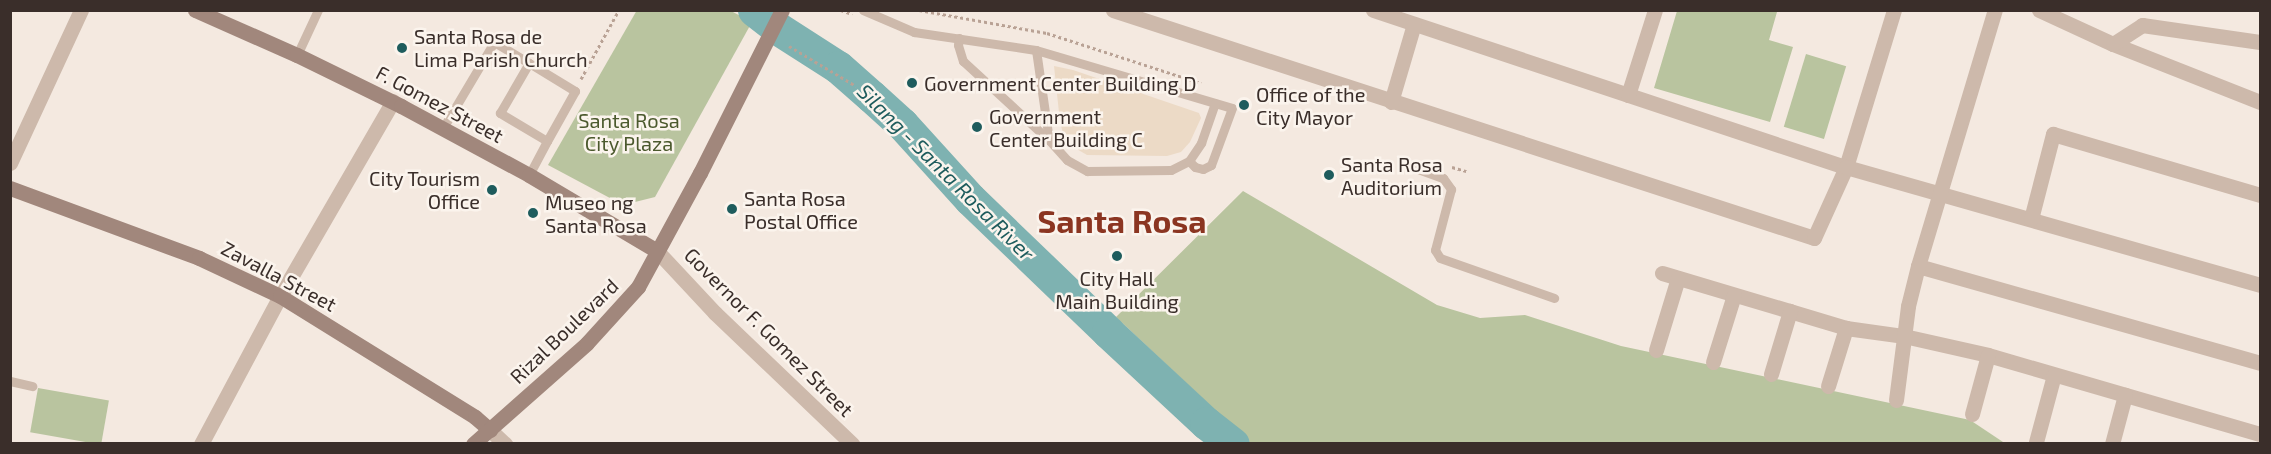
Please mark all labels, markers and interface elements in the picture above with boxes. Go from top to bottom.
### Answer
place label: Santa Rosa de Lima Parish Church [414,24,588,71]
marker: Santa Rosa de Lima Parish Church [395,41,409,55]
street label: F. Gomez Street [372,60,508,148]
place label: Government Center Building D [924,71,1197,95]
marker: Government Center Building D [905,76,919,90]
water label: Silang - Santa Rosa River [852,78,1040,266]
place label: Office of the City Mayor [1256,82,1366,129]
marker: Office of the City Mayor [1237,98,1251,112]
place label: Government Center Building C [989,104,1143,151]
park label: Santa Rosa City Plaza [578,108,680,155]
marker: Government Center Building C [970,120,984,134]
place label: Santa Rosa Auditorium [1341,152,1443,199]
place label: City Tourism Office [368,166,480,213]
marker: Santa Rosa Auditorium [1322,168,1336,182]
marker: City Tourism Office [485,183,499,197]
place label: Santa Rosa Postal Office [744,186,858,233]
place label: Museo ng Santa Rosa [545,190,647,237]
district label: Santa Rosa [1037,201,1207,239]
marker: Santa Rosa Postal Office [725,202,739,216]
marker: Museo ng Santa Rosa [526,206,540,220]
street label: Zavalla Street [217,236,341,316]
street label: Governor F. Gomez Street [679,242,859,422]
marker: City Hall Main Building [1110,249,1124,263]
place label: City Hall Main Building [1055,266,1179,313]
street label: Rizal Boulevard [505,273,623,389]

